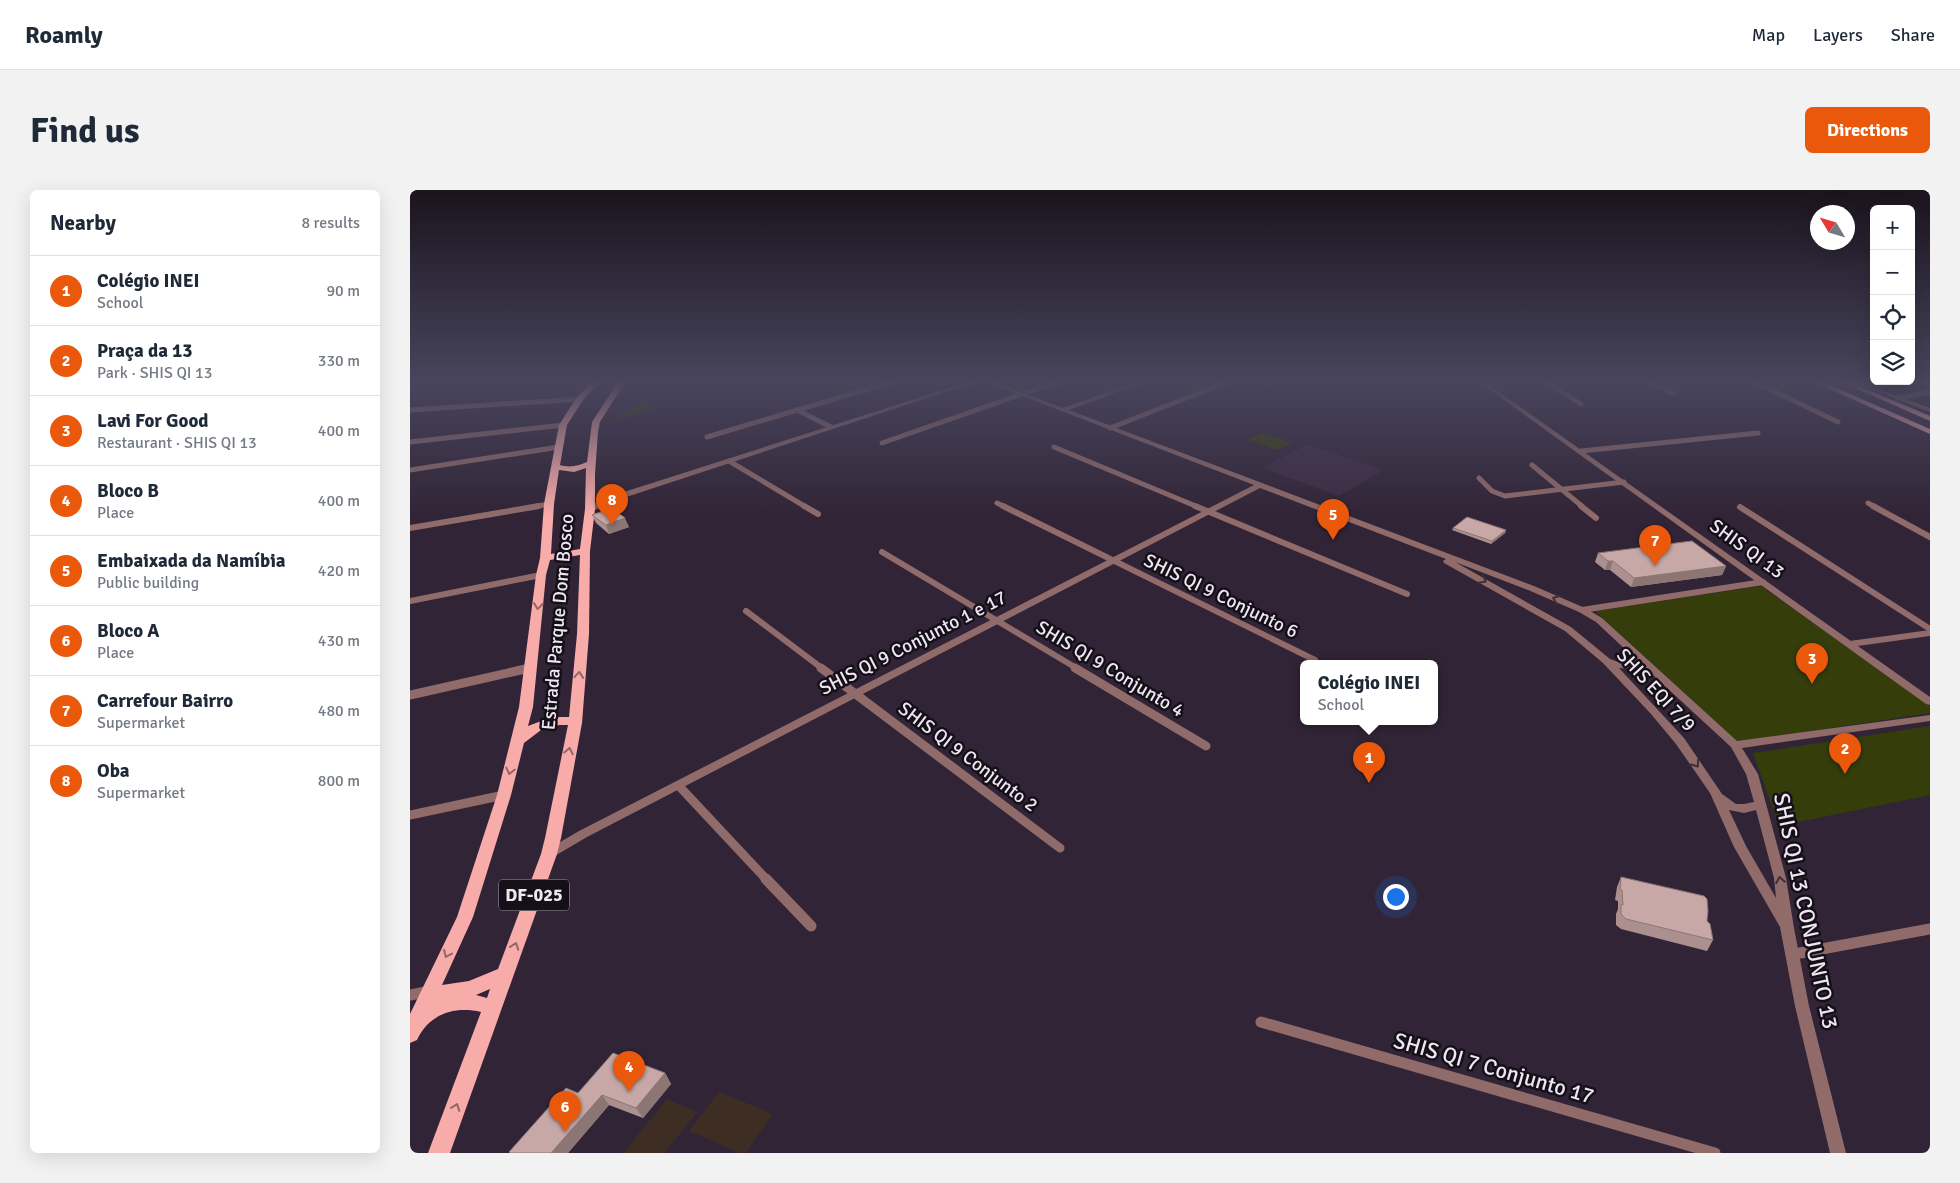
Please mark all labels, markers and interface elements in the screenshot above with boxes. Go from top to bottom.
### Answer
text: Roamly [25,20,103,50]
text: Map [1752,24,1785,46]
text: Layers [1813,24,1863,46]
text: Share [1891,24,1935,46]
button: Directions [1805,107,1930,153]
text: Find us [30,109,140,152]
north arrow [1810,205,1855,250]
map controls [1870,205,1915,385]
button: + [1870,205,1915,250]
text: Nearby [50,210,116,236]
text: 8 results [301,213,360,233]
button: − [1870,250,1915,295]
text: Colégio INEI [97,269,200,293]
text: 1 [62,281,70,301]
text: 90 m [326,281,360,301]
text: School [97,293,143,313]
button: locate [1870,295,1915,340]
text: Praça da 13 [97,339,193,363]
button: layers [1870,340,1915,385]
text: 2 [62,351,70,371]
text: 330 m [318,351,360,371]
text: Park · SHIS QI 13 [97,363,212,383]
text: Lavi For Good [97,409,209,433]
text: 3 [62,421,70,441]
text: 400 m [318,421,360,441]
text: Restaurant · SHIS QI 13 [97,433,257,453]
text: Bloco B [97,479,159,503]
pin: 8 [596,484,628,525]
text: 4 [62,491,70,511]
text: 400 m [318,491,360,511]
pin: 5 [1317,499,1349,540]
text: Place [97,503,134,523]
street label: Estrada Parque Dom Bosco [537,513,579,731]
street label: SHIS QI 13 [1705,514,1789,584]
pin: 7 [1639,525,1671,566]
street label: SHIS QI 9 Conjunto 6 [1140,548,1302,644]
text: Embaixada da Namíbia [97,549,286,573]
text: 5 [62,561,70,581]
text: 420 m [318,561,360,581]
text: Public building [97,573,199,593]
one-way arrow [1477,574,1486,584]
street label: SHIS QI 9 Conjunto 1 e 17 [815,585,1011,701]
one-way arrow [1552,594,1561,605]
one-way arrow [533,602,544,610]
street label: SHIS QI 9 Conjunto 4 [1032,615,1188,723]
text: Bloco A [97,619,159,643]
text: 6 [62,631,70,651]
text: 430 m [318,631,360,651]
text: Place [97,643,134,663]
street label: SHIS EQI 7/9 [1611,643,1701,737]
pin: 3 [1796,643,1828,684]
popup [1300,660,1438,725]
one-way arrow [573,671,584,679]
text: Colégio INEI [1318,671,1420,695]
text: Carrefour Bairro [97,689,233,713]
text: School [1318,695,1364,715]
street label: SHIS QI 9 Conjunto 2 [893,697,1043,817]
text: 7 [62,701,70,721]
text: 480 m [318,701,360,721]
text: Supermarket [97,713,185,733]
pin: 2 [1829,733,1861,774]
pin: 1 [1353,742,1385,783]
one-way arrow [563,746,574,755]
one-way arrow [1690,758,1699,768]
text: Oba [97,759,130,783]
one-way arrow [505,767,516,776]
text: 8 [62,771,70,791]
text: 800 m [318,771,360,791]
text: Supermarket [97,783,185,803]
street label: SHIS QI 13 CONJUNTO 13 [1768,791,1844,1031]
one-way arrow [1775,876,1786,885]
road number: DF-025 [499,880,569,910]
your location [1383,884,1409,910]
one-way arrow [509,942,519,951]
one-way arrow [443,949,453,958]
street label: SHIS QI 7 Conjunto 17 [1391,1026,1597,1110]
pin: 4 [613,1051,645,1092]
pin: 6 [549,1091,581,1132]
one-way arrow [450,1103,460,1112]

